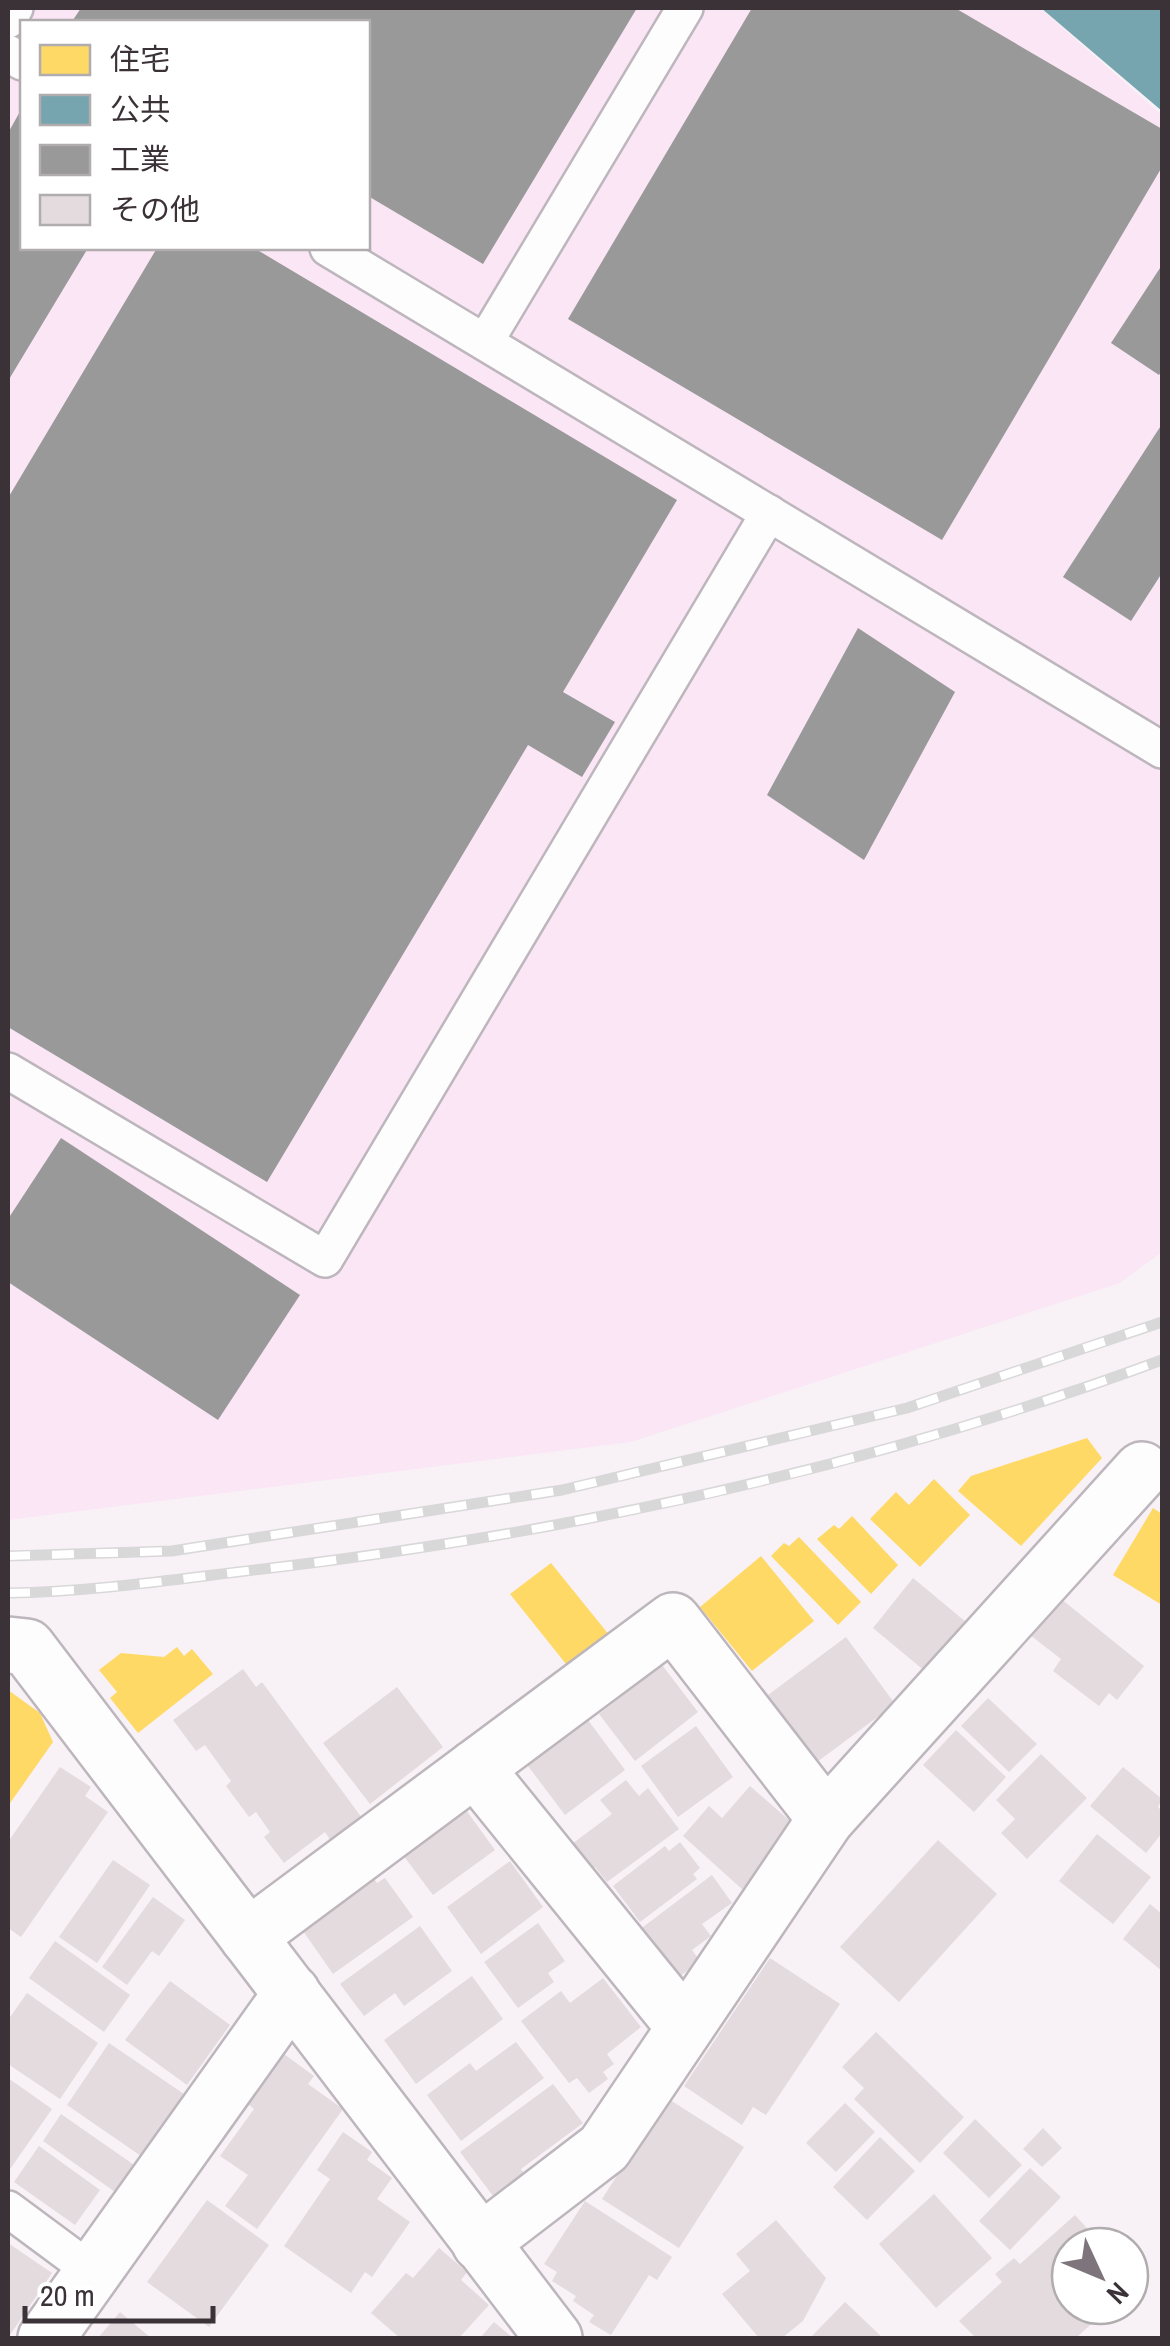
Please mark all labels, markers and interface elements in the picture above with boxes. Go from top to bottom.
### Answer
legend [20,20,370,250]
text: 住宅 [110,39,170,79]
text: 公共 [110,89,170,129]
text: 工業 [110,139,170,179]
text: その他 [110,189,200,229]
north arrow [1050,2226,1150,2326]
scale bar [25,2261,212,2323]
text: N [1099,2274,1137,2313]
text: 20 m [40,2275,95,2315]

